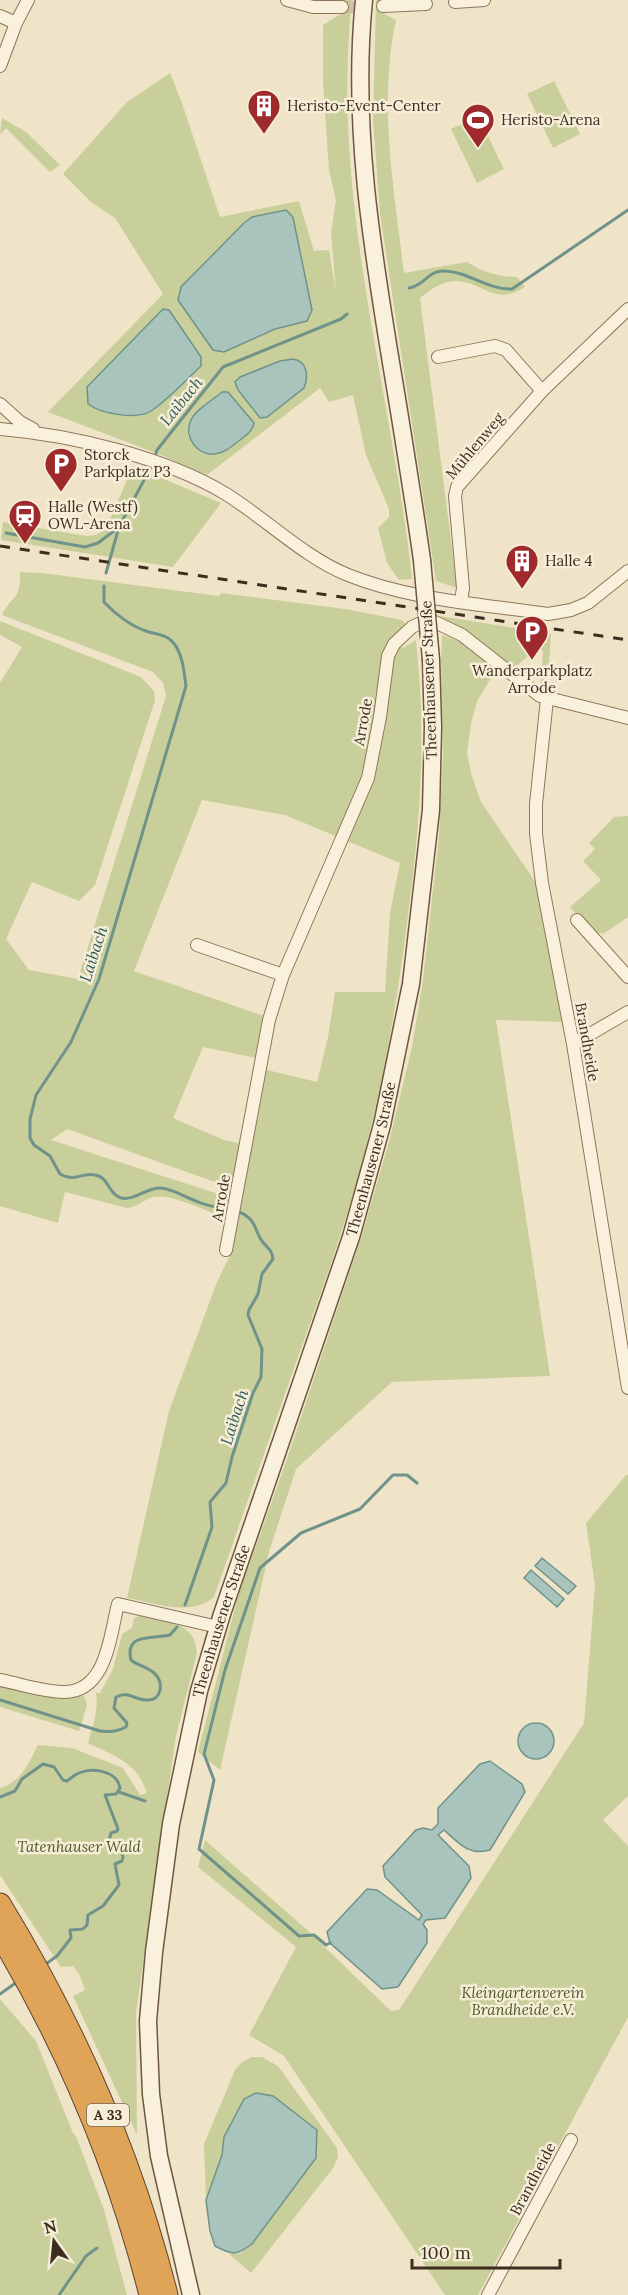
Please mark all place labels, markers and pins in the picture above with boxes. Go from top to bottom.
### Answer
building icon: Heristo-Event-Center [246,88,282,135]
place label: Heristo-Event-Center [287,96,441,115]
sports icon: Heristo-Arena [460,102,496,149]
place label: Heristo-Arena [501,110,601,129]
place label: Storck Parkplatz P3 [84,445,171,481]
parking icon: Storck Parkplatz P3 [43,446,79,493]
place label: Halle (Westf) OWL-Arena [48,497,138,533]
station icon: Halle (Westf) OWL-Arena [7,498,43,545]
building icon: Halle 4 [504,543,540,590]
place label: Halle 4 [545,551,593,570]
parking icon: Wanderparkplatz Arrode [514,614,550,661]
place label: Wanderparkplatz Arrode [472,661,592,697]

